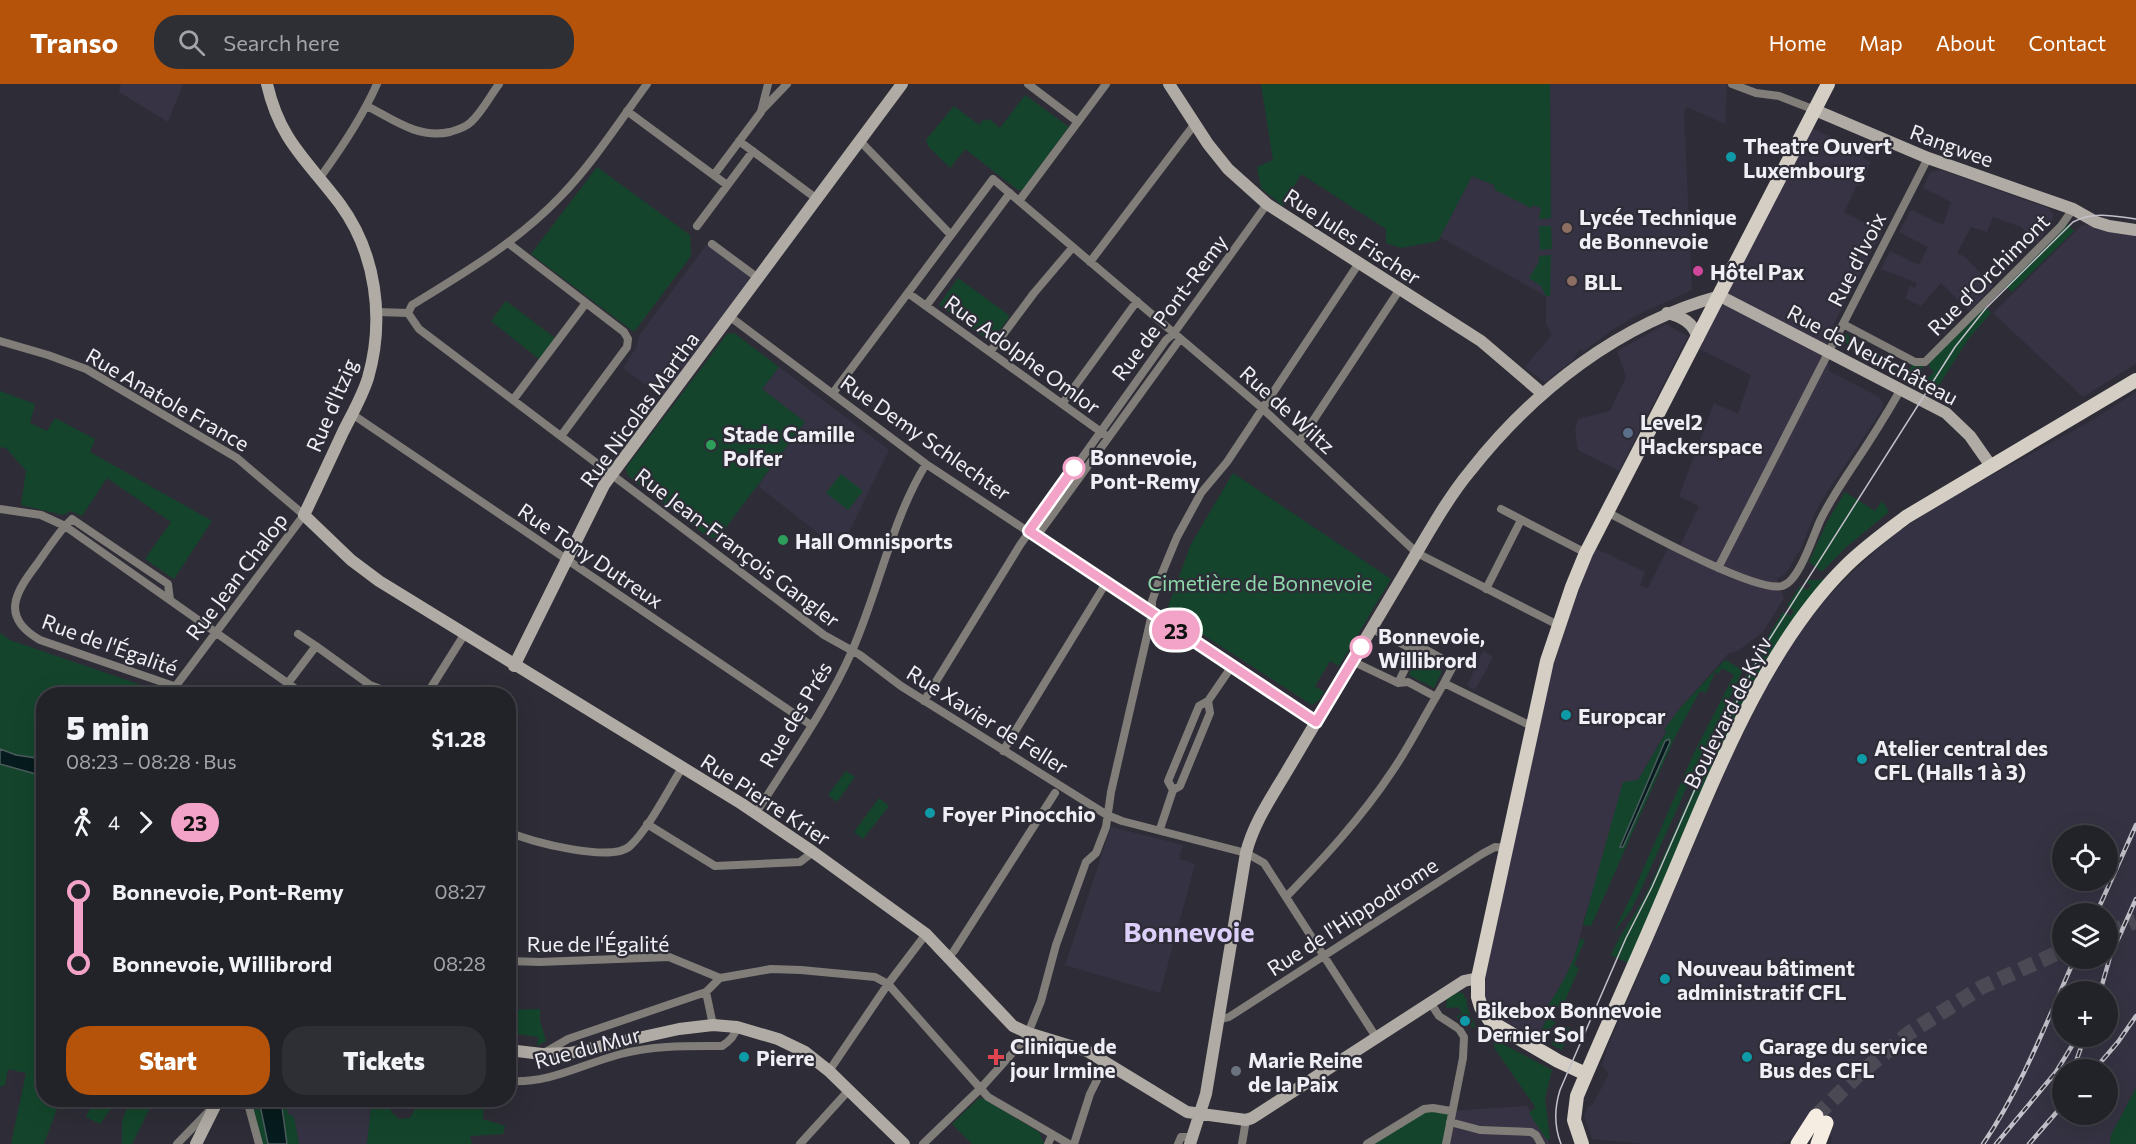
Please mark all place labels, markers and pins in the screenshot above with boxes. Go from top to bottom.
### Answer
place label: Theatre Ouvert Luxembourg [1743,133,1892,182]
marker: Theatre Ouvert Luxembourg [1724,150,1738,164]
place label: Lycée Technique de Bonnevoie [1579,204,1737,253]
marker: Lycée Technique de Bonnevoie [1560,221,1574,235]
place label: Hôtel Pax [1710,259,1804,284]
marker: Hôtel Pax [1691,264,1705,278]
place label: BLL [1584,269,1622,294]
marker: BLL [1565,274,1579,288]
place label: Level2 Hackerspace [1640,409,1762,458]
place label: Stade Camille Polfer [723,421,855,470]
marker: Level2 Hackerspace [1621,426,1635,440]
marker: Stade Camille Polfer [704,438,718,452]
place label: Bonnevoie, Pont-Remy [1090,444,1201,493]
marker: Bonnevoie, Pont-Remy [1063,457,1085,479]
place label: Hall Omnisports [795,528,953,553]
marker: Hall Omnisports [776,533,790,547]
place label: Bonnevoie, Willibrord [1378,623,1485,672]
marker: Bonnevoie, Willibrord [1350,636,1372,658]
place label: Europcar [1578,703,1666,728]
marker: Europcar [1559,708,1573,722]
place label: Atelier central des CFL (Halls 1 à 3) [1874,735,2048,784]
marker: Atelier central des CFL (Halls 1 à 3) [1855,752,1869,766]
place label: Foyer Pinocchio [942,801,1096,826]
marker: Foyer Pinocchio [923,806,937,820]
place label: Nouveau bâtiment administratif CFL [1677,955,1855,1004]
marker: Nouveau bâtiment administratif CFL [1658,972,1672,986]
place label: Bikebox Bonnevoie Dernier Sol [1477,997,1662,1046]
marker: Bikebox Bonnevoie Dernier Sol [1458,1014,1472,1028]
place label: Clinique de jour Irmine [1009,1033,1117,1082]
place label: Garage du service Bus des CFL [1759,1033,1928,1082]
place label: Pierre [756,1045,815,1070]
place label: Marie Reine de la Paix [1248,1047,1363,1096]
marker: Clinique de jour Irmine [987,1048,1005,1066]
marker: Pierre [737,1050,751,1064]
marker: Garage du service Bus des CFL [1740,1050,1754,1064]
marker: Marie Reine de la Paix [1229,1064,1243,1078]

